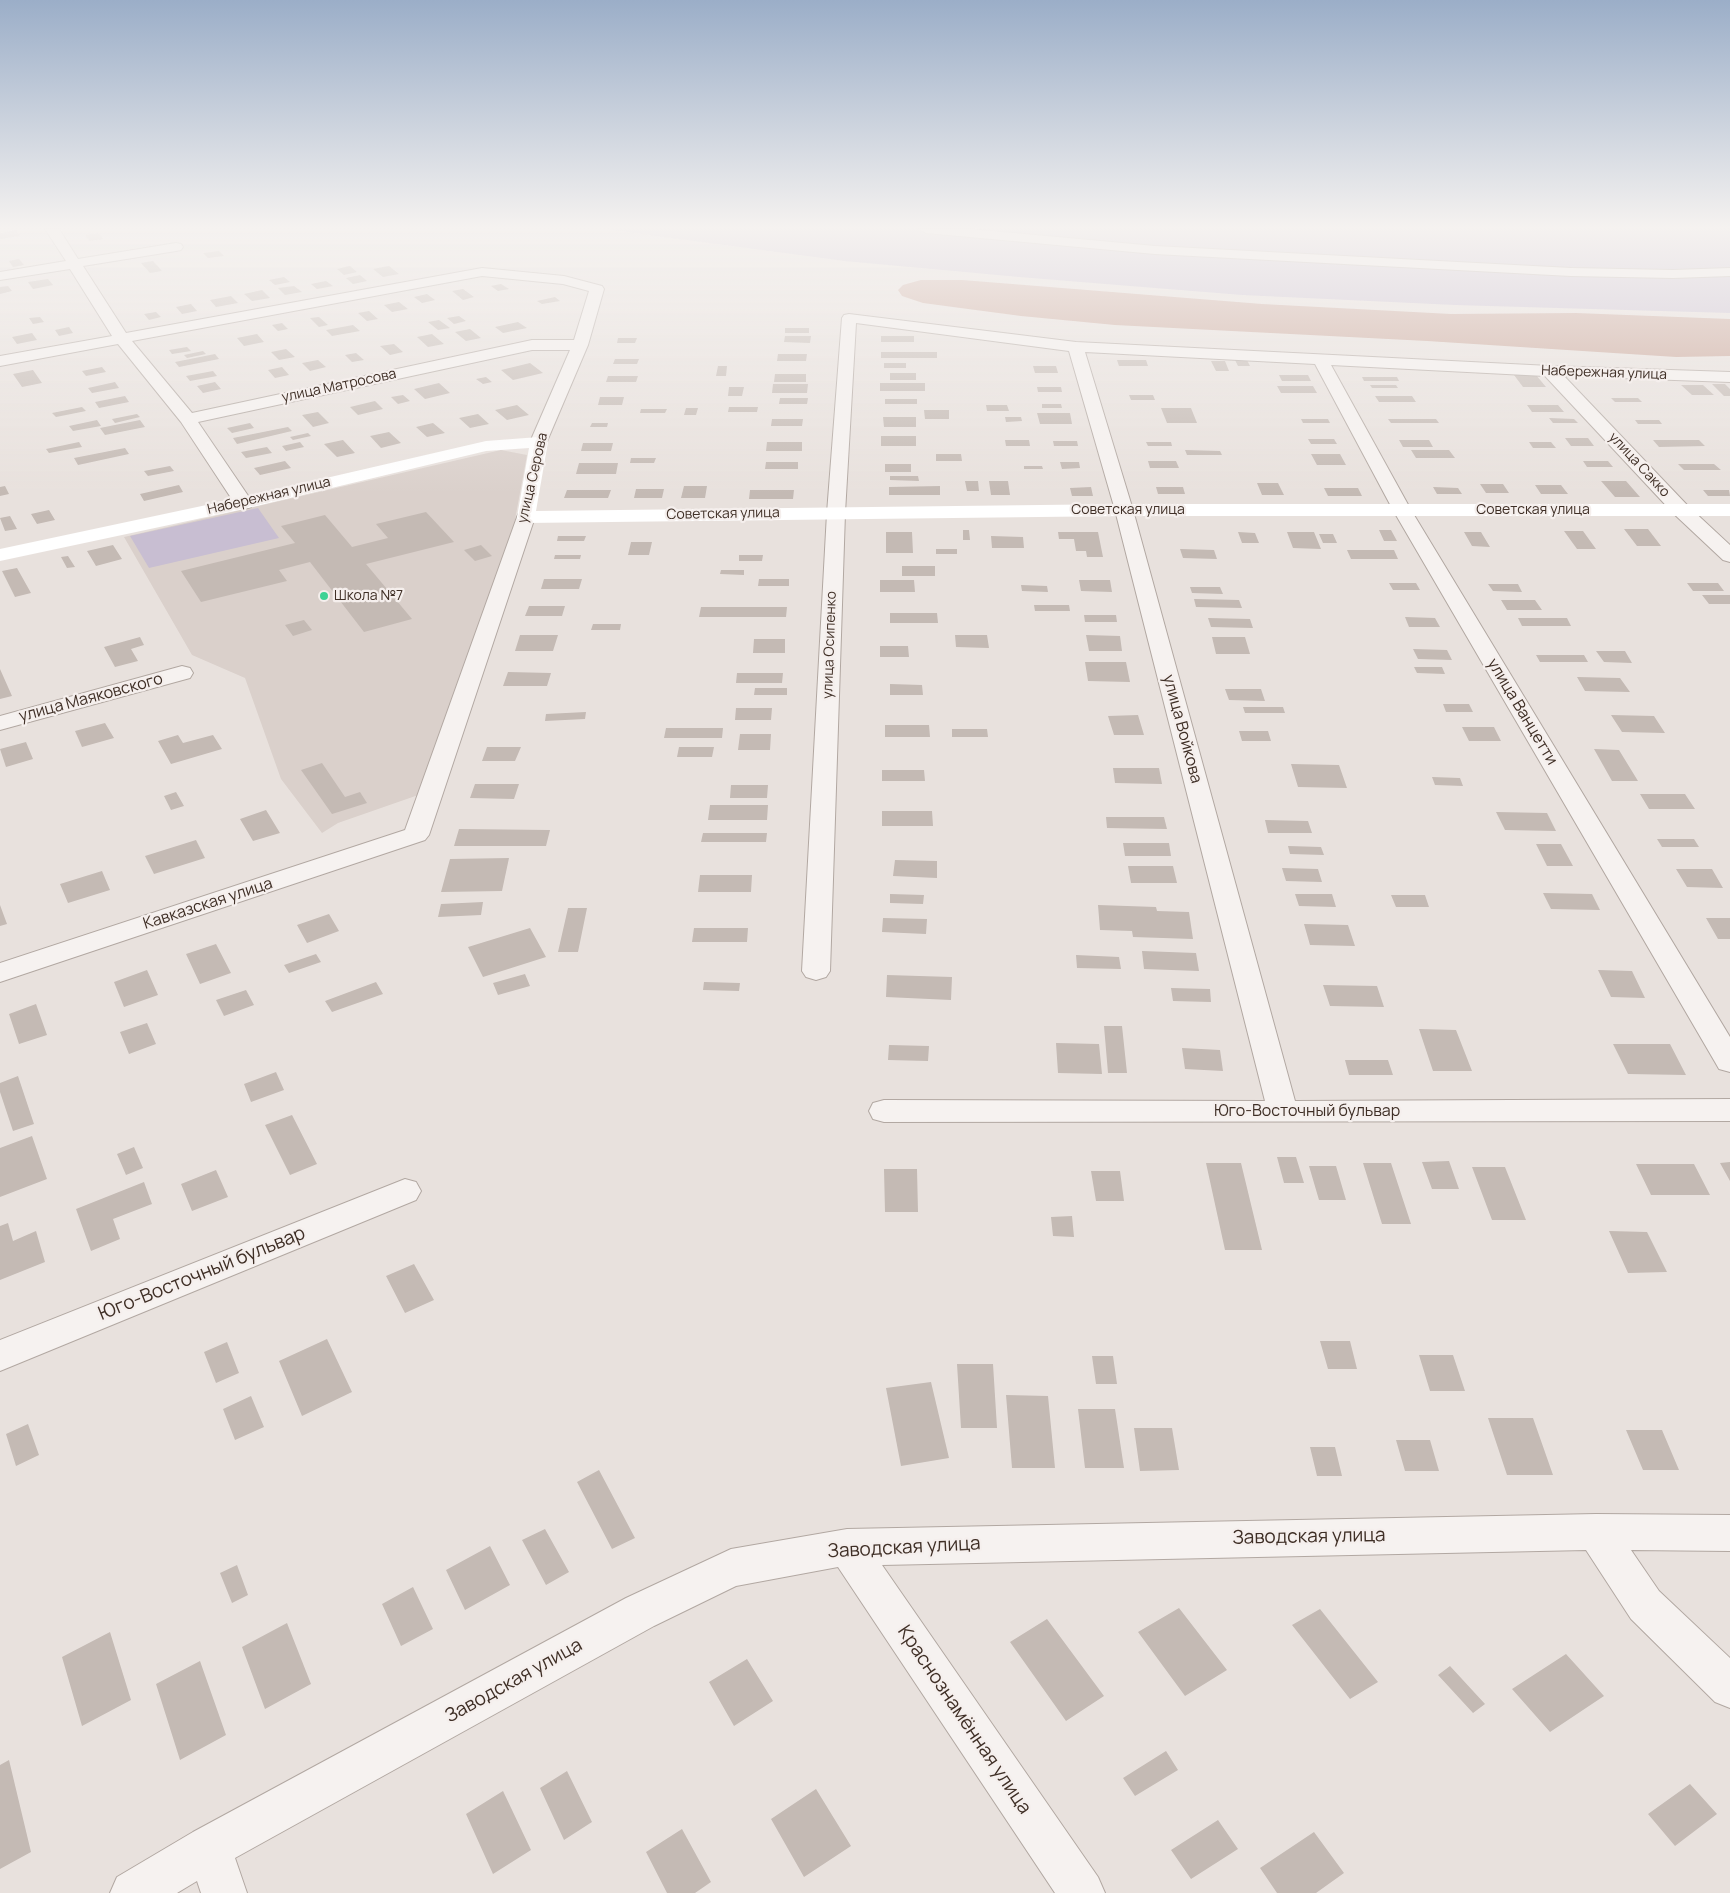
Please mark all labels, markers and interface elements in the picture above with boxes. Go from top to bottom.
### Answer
street label: Набережная улица [1541,362,1667,384]
street label: улица Матросова [280,366,398,406]
street label: улица Сакко [1605,429,1673,501]
street label: улица Серова [514,431,552,525]
street label: Набережная улица [206,474,332,518]
street label: Советская улица [1071,502,1185,518]
street label: Советская улица [1476,502,1590,518]
street label: Советская улица [666,505,780,523]
place label: Школа №7 [334,588,403,604]
marker: Школа №7 [318,590,330,602]
street label: улица Осипенко [820,591,840,699]
street label: улица Ванцетти [1483,655,1561,769]
street label: улица Маяковского [17,670,165,726]
street label: улица Войкова [1158,673,1206,785]
street label: Кавказская улица [141,874,275,934]
street label: Юго-Восточный бульвар [1214,1102,1400,1122]
street label: Юго-Восточный бульвар [95,1222,309,1326]
street label: Заводская улица [1232,1524,1386,1550]
street label: Заводская улица [827,1533,981,1563]
street label: Краснознамённая улица [892,1621,1036,1819]
street label: Заводская улица [442,1634,586,1728]

